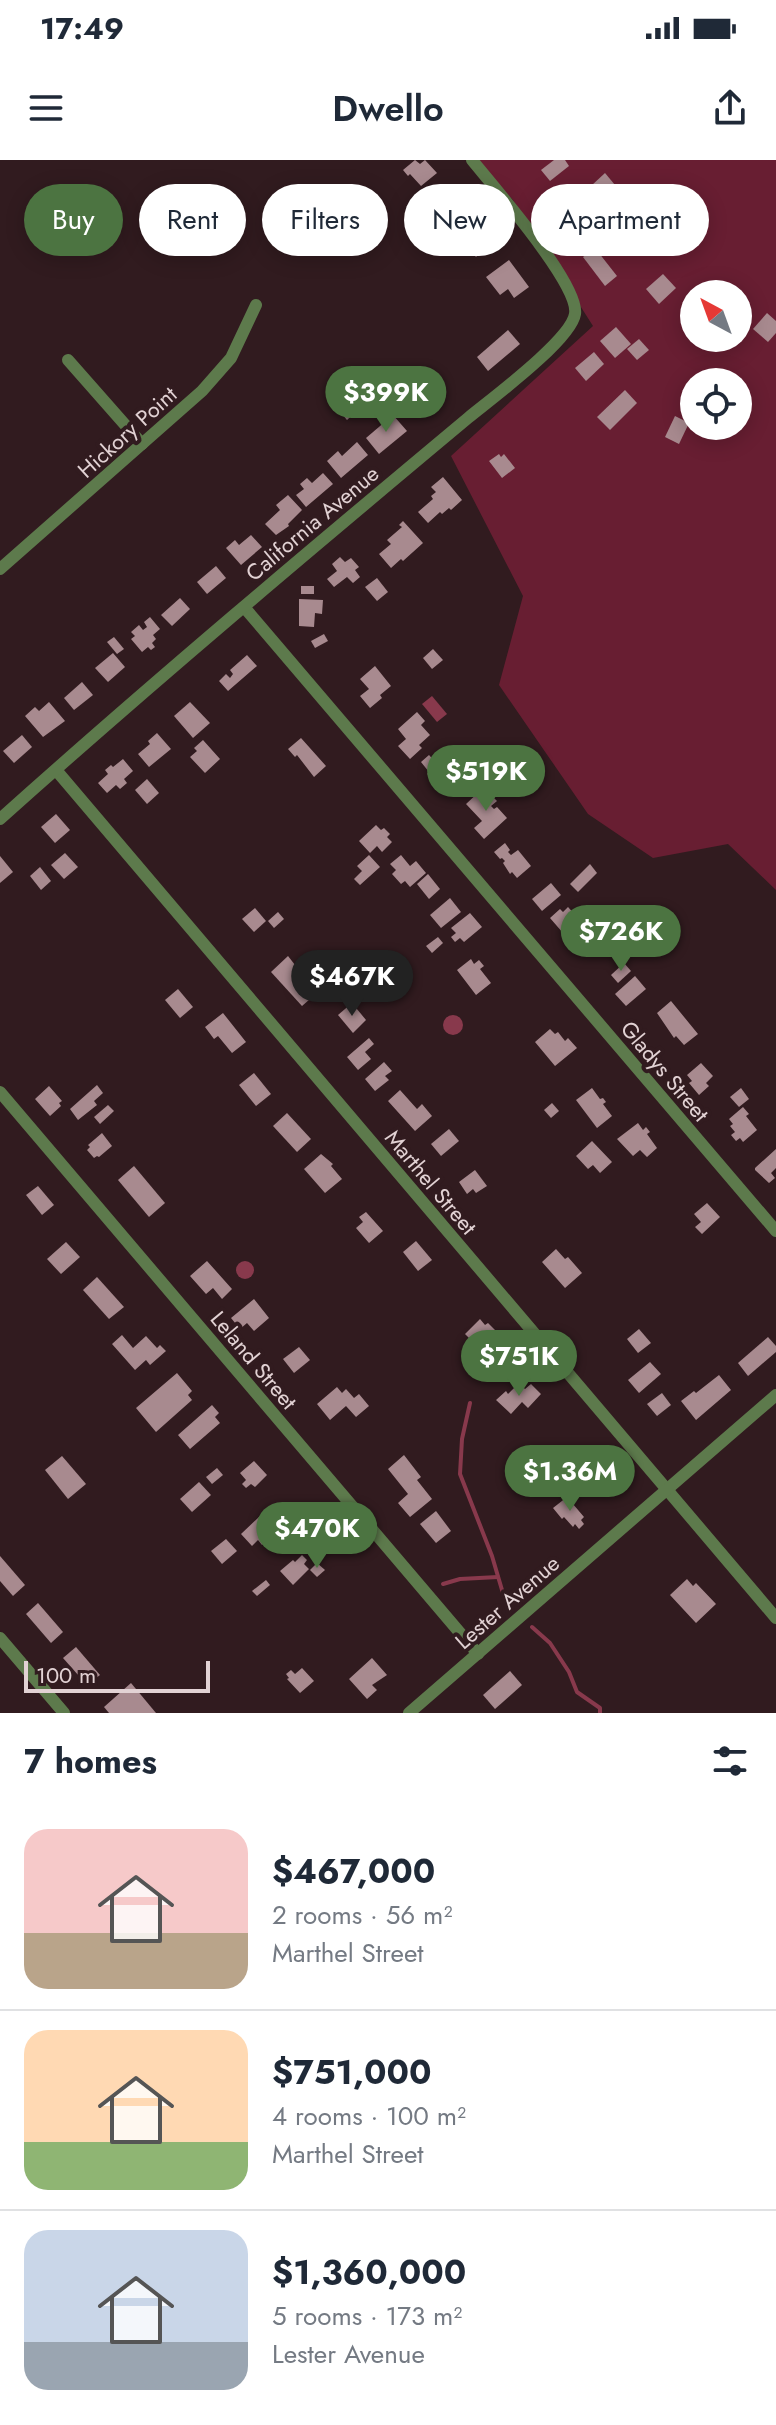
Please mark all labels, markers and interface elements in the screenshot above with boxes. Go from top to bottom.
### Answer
text: 17:49 [40,7,124,50]
text: Dwello [332,82,444,134]
icon: menu [24,86,68,130]
icon: share [708,86,752,130]
chip: Buy [24,184,123,256]
chip: Rent [139,184,246,256]
chip: Filters [262,184,388,256]
chip: New [404,184,515,256]
chip: Apartment [531,184,709,256]
north arrow [680,280,752,352]
map controls [680,280,752,440]
pin: $399K [330,366,442,434]
button: locate [680,368,752,440]
text: $399K [343,373,429,411]
street label: Hickory Point [70,378,184,485]
street label: California Avenue [238,458,386,588]
pin: $519K [430,745,542,813]
text: $519K [445,752,527,790]
pin: $726K [565,905,677,973]
text: $726K [579,912,663,950]
pin: $467K [296,950,408,1018]
text: $467K [309,957,395,995]
street label: Gladys Street [613,1014,717,1129]
street label: Marthel Street [378,1123,485,1242]
street label: Leland Street [203,1304,305,1417]
pin: $751K [463,1330,575,1398]
text: $751K [479,1337,559,1375]
pin: $1.36M [505,1445,635,1513]
text: $1.36M [523,1452,617,1490]
pin: $470K [261,1502,373,1570]
text: $470K [274,1509,360,1547]
street label: Lester Avenue [448,1547,566,1657]
scale bar [24,1657,210,1693]
text: 100 m [36,1659,96,1691]
text: 7 homes [24,1737,157,1786]
icon: filters [708,1739,752,1783]
text: $467,000 [272,1847,435,1896]
icon: home [88,1861,184,1957]
text: 2 rooms · 56 m² [272,1896,452,1934]
text: Marthel Street [272,1934,424,1972]
text: $751,000 [272,2048,431,2097]
icon: home [88,2062,184,2158]
text: 4 rooms · 100 m² [272,2097,466,2135]
text: Marthel Street [272,2135,424,2173]
text: $1,360,000 [272,2248,466,2297]
icon: home [88,2262,184,2358]
text: 5 rooms · 173 m² [272,2297,462,2335]
text: Lester Avenue [272,2335,425,2373]

